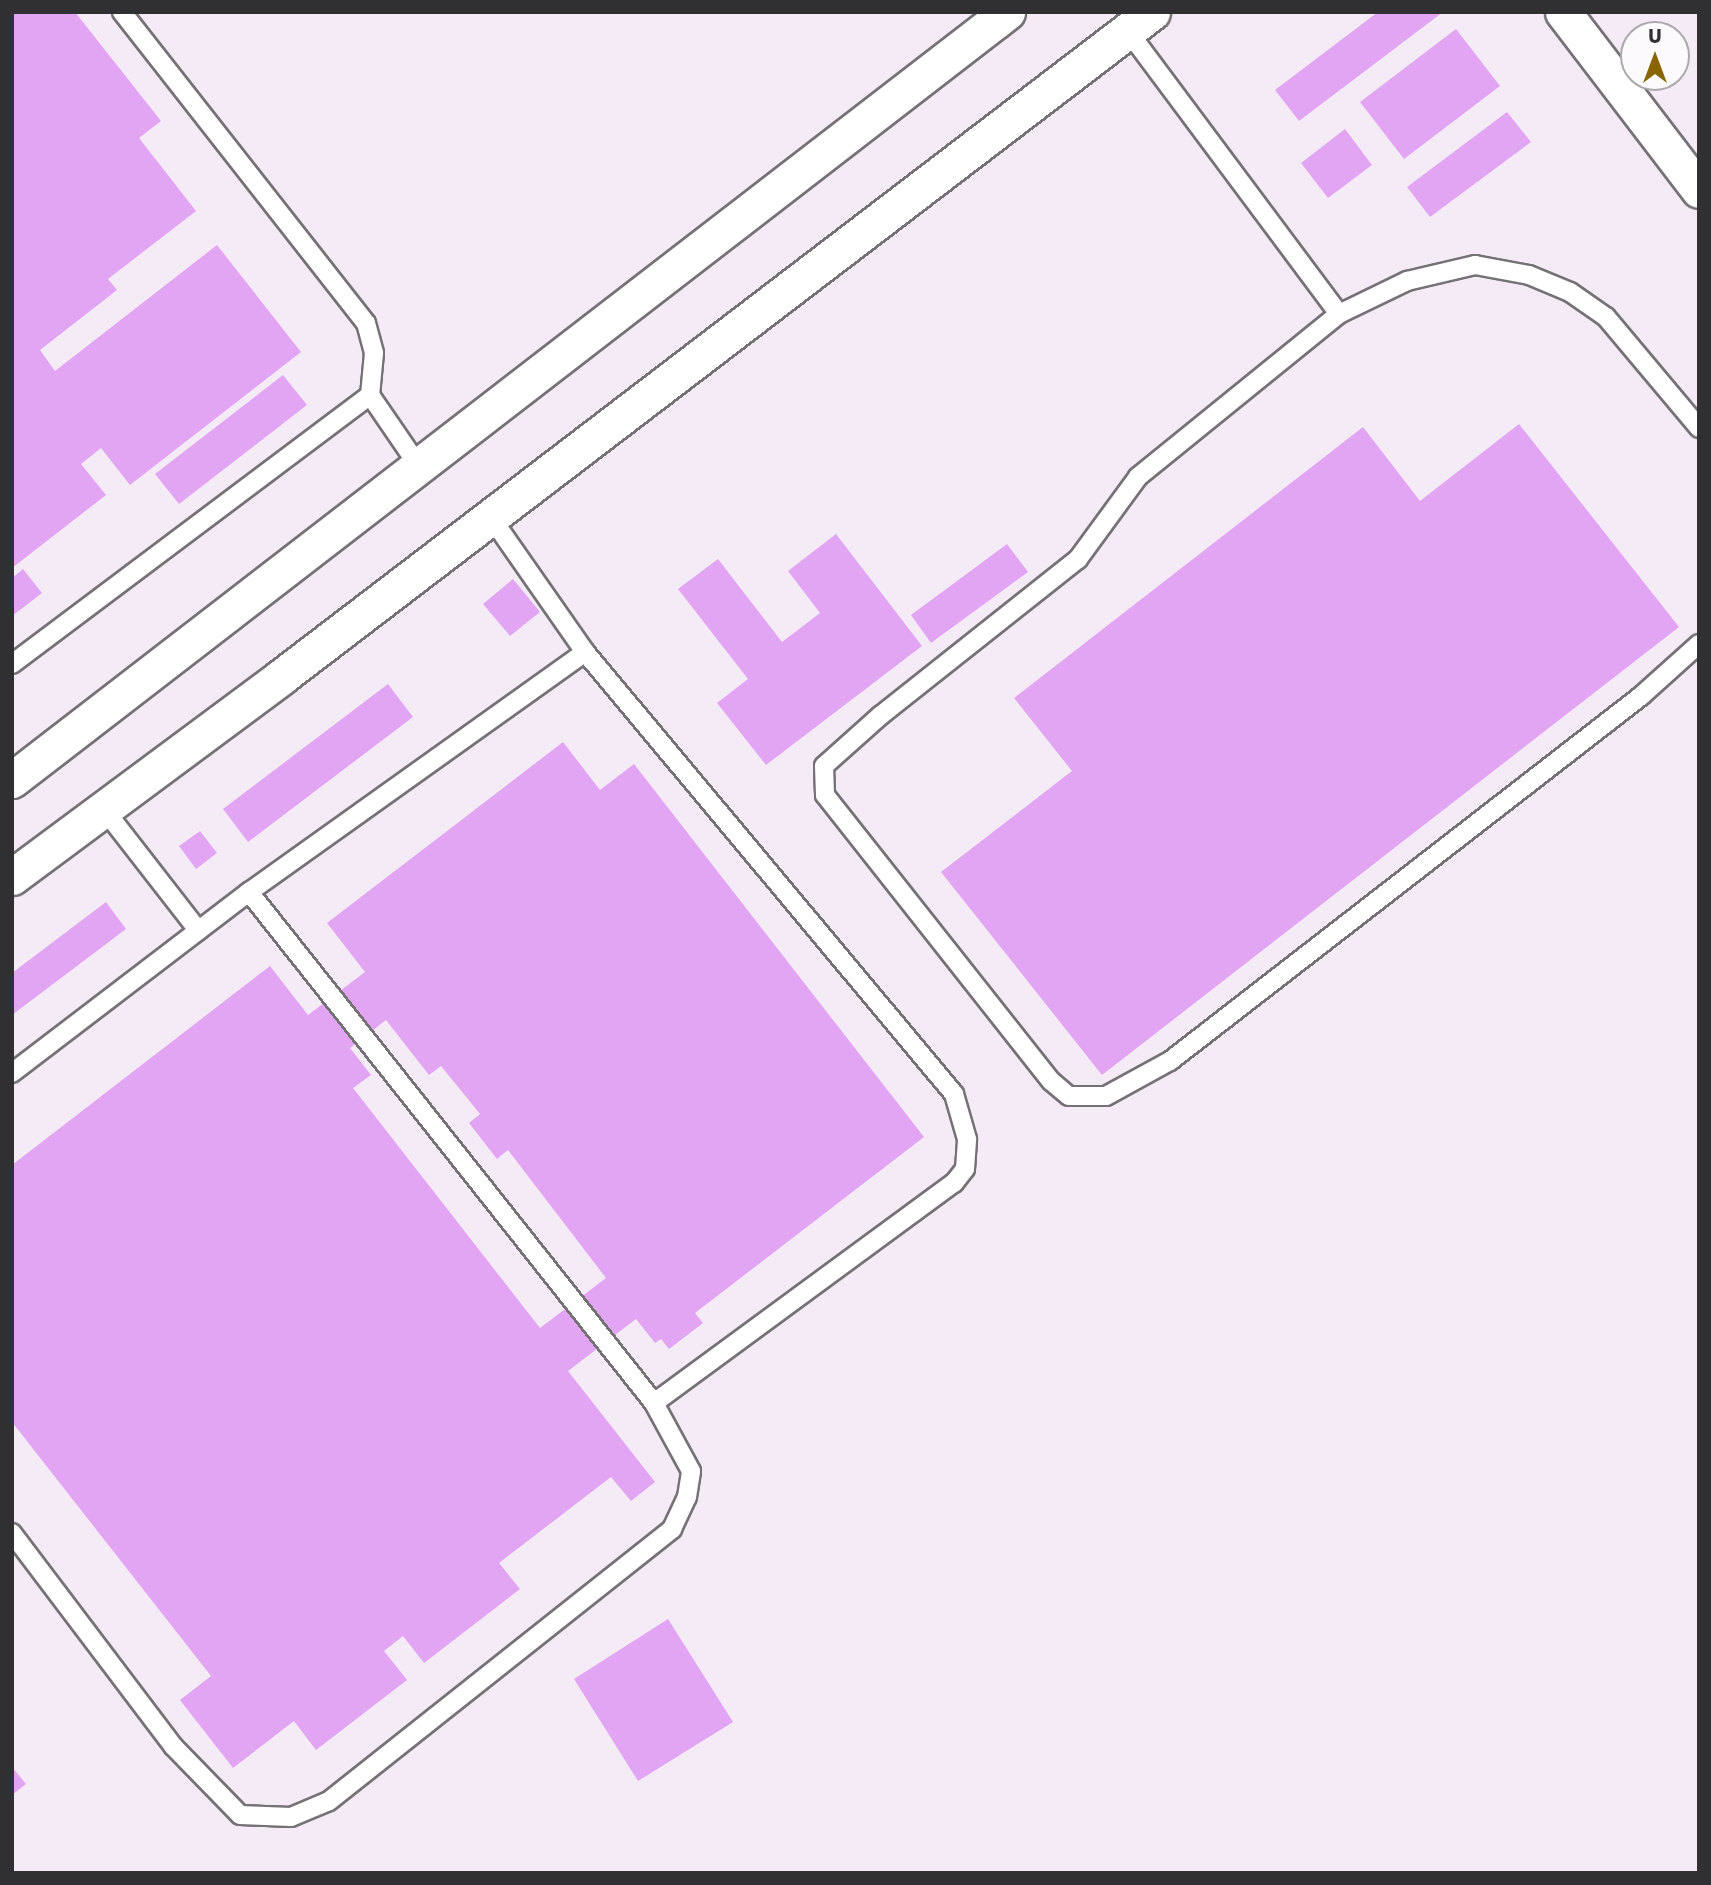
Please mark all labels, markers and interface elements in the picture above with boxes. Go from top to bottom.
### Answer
north arrow [1620,21,1690,91]
text: U [1648,23,1662,50]

